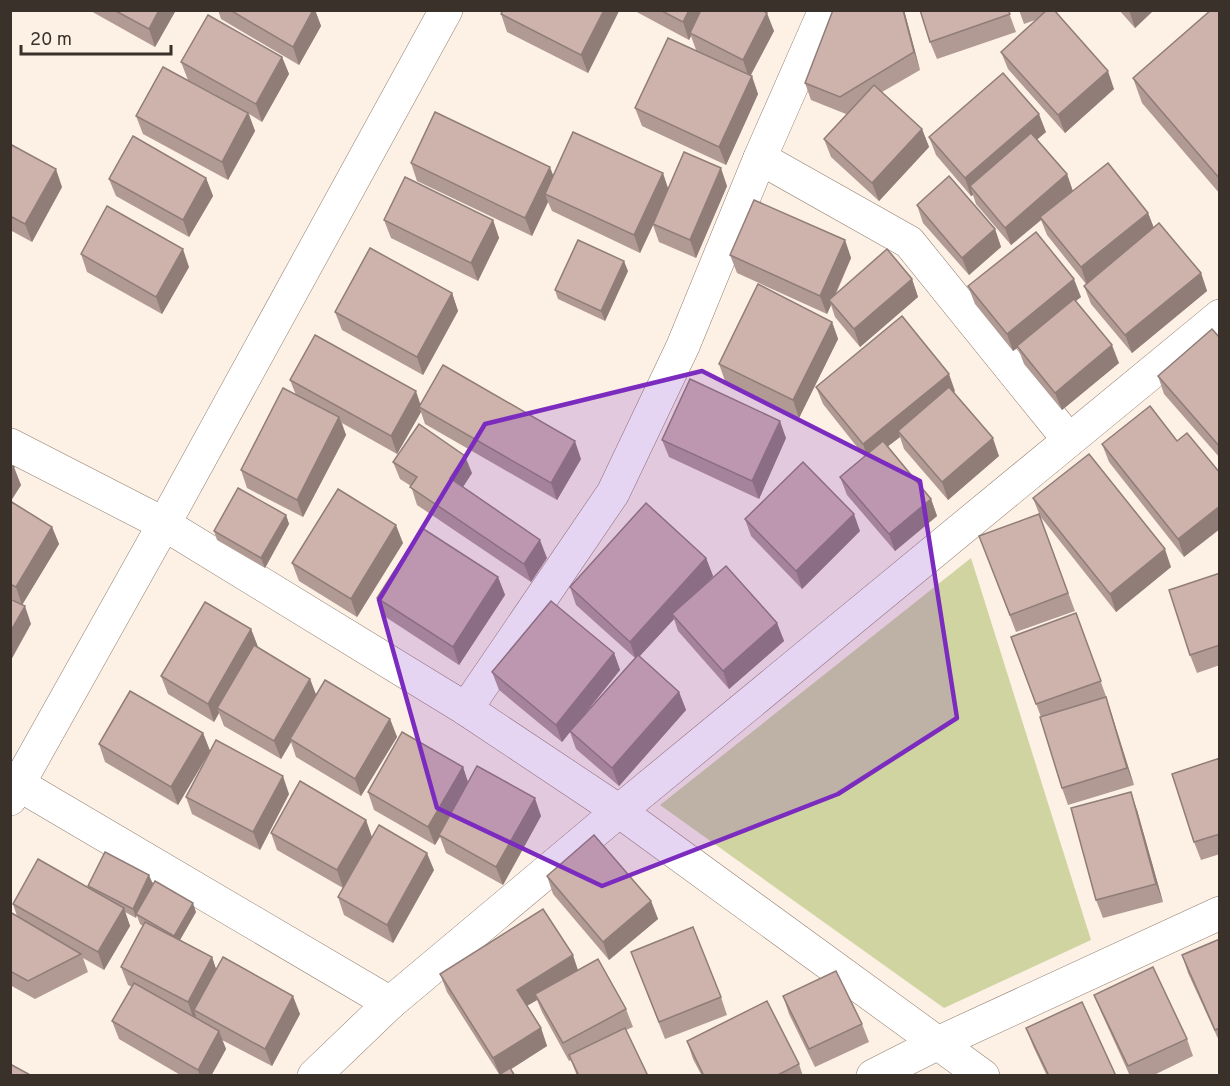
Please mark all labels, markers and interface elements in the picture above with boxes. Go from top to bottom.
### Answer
scale bar [21,18,171,56]
text: 20 m [30,29,72,52]

